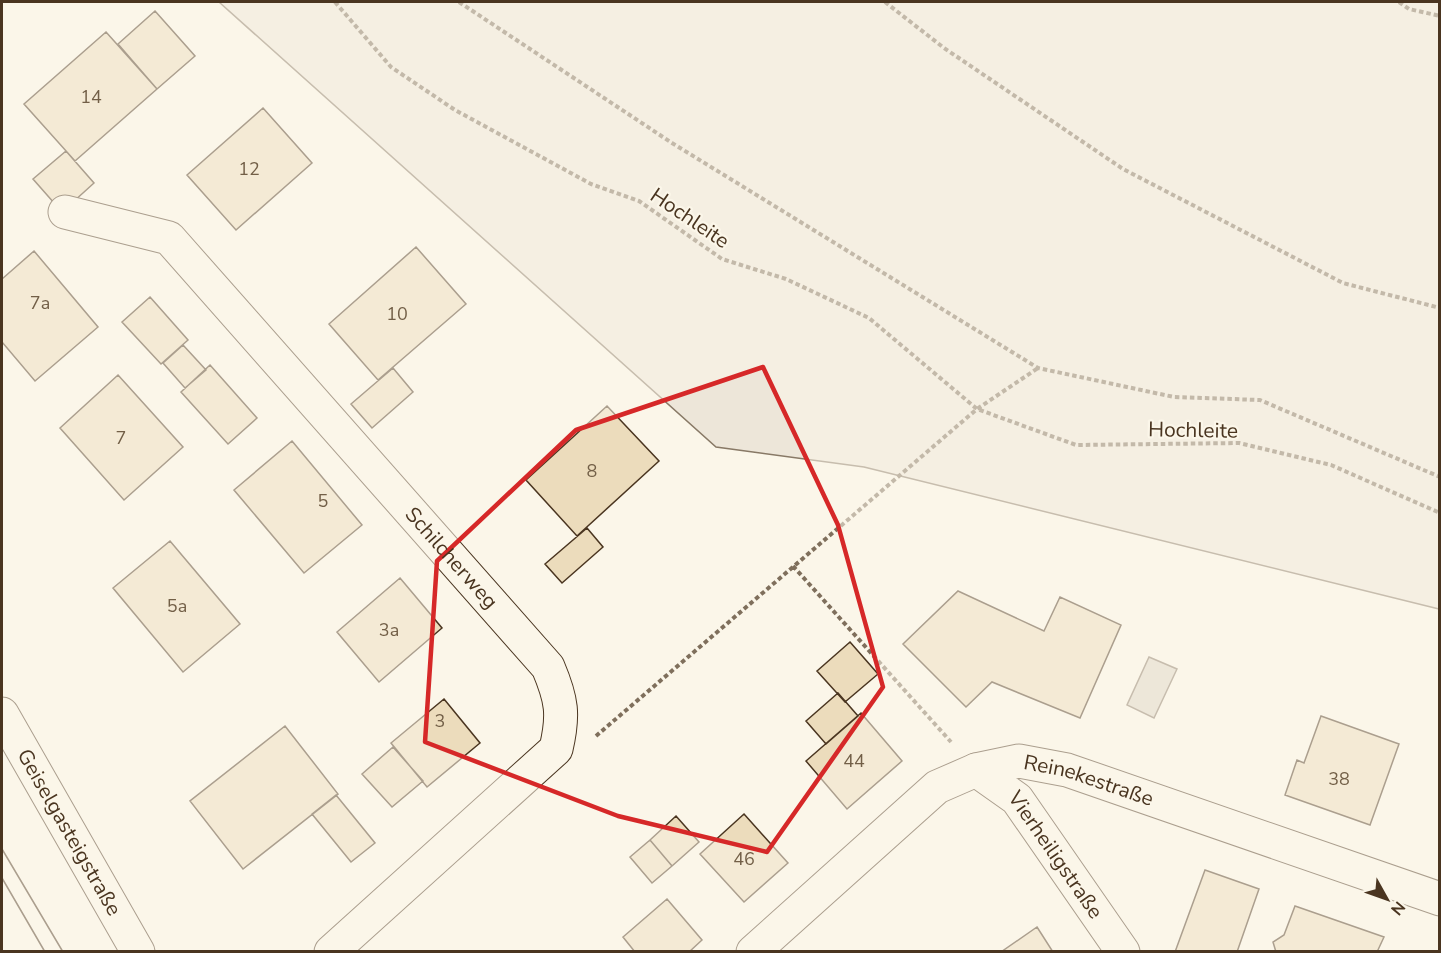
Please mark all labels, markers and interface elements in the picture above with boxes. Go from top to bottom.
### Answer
house number: 14 [80,85,102,109]
house number: 12 [238,157,260,181]
street label: Hochleite [645,181,735,255]
house number: 7a [30,291,50,315]
house number: 10 [386,302,408,326]
street label: Hochleite [1148,415,1238,445]
house number: 7 [116,426,126,450]
house number: 8 [587,459,597,483]
house number: 5 [318,489,328,513]
street label: Schilcherweg [399,501,504,615]
house number: 5a [167,594,187,618]
house number: 3a [379,618,399,642]
house number: 3 [435,709,445,733]
street label: Geiselgasteigstraße [11,744,128,921]
street label: Reinekestraße [1021,748,1157,813]
house number: 44 [843,749,865,773]
house number: 38 [1328,767,1350,791]
street label: Vierheiligstraße [1001,784,1110,924]
house number: 46 [733,847,755,871]
north arrow [1357,869,1417,929]
text: N [1385,896,1410,920]

